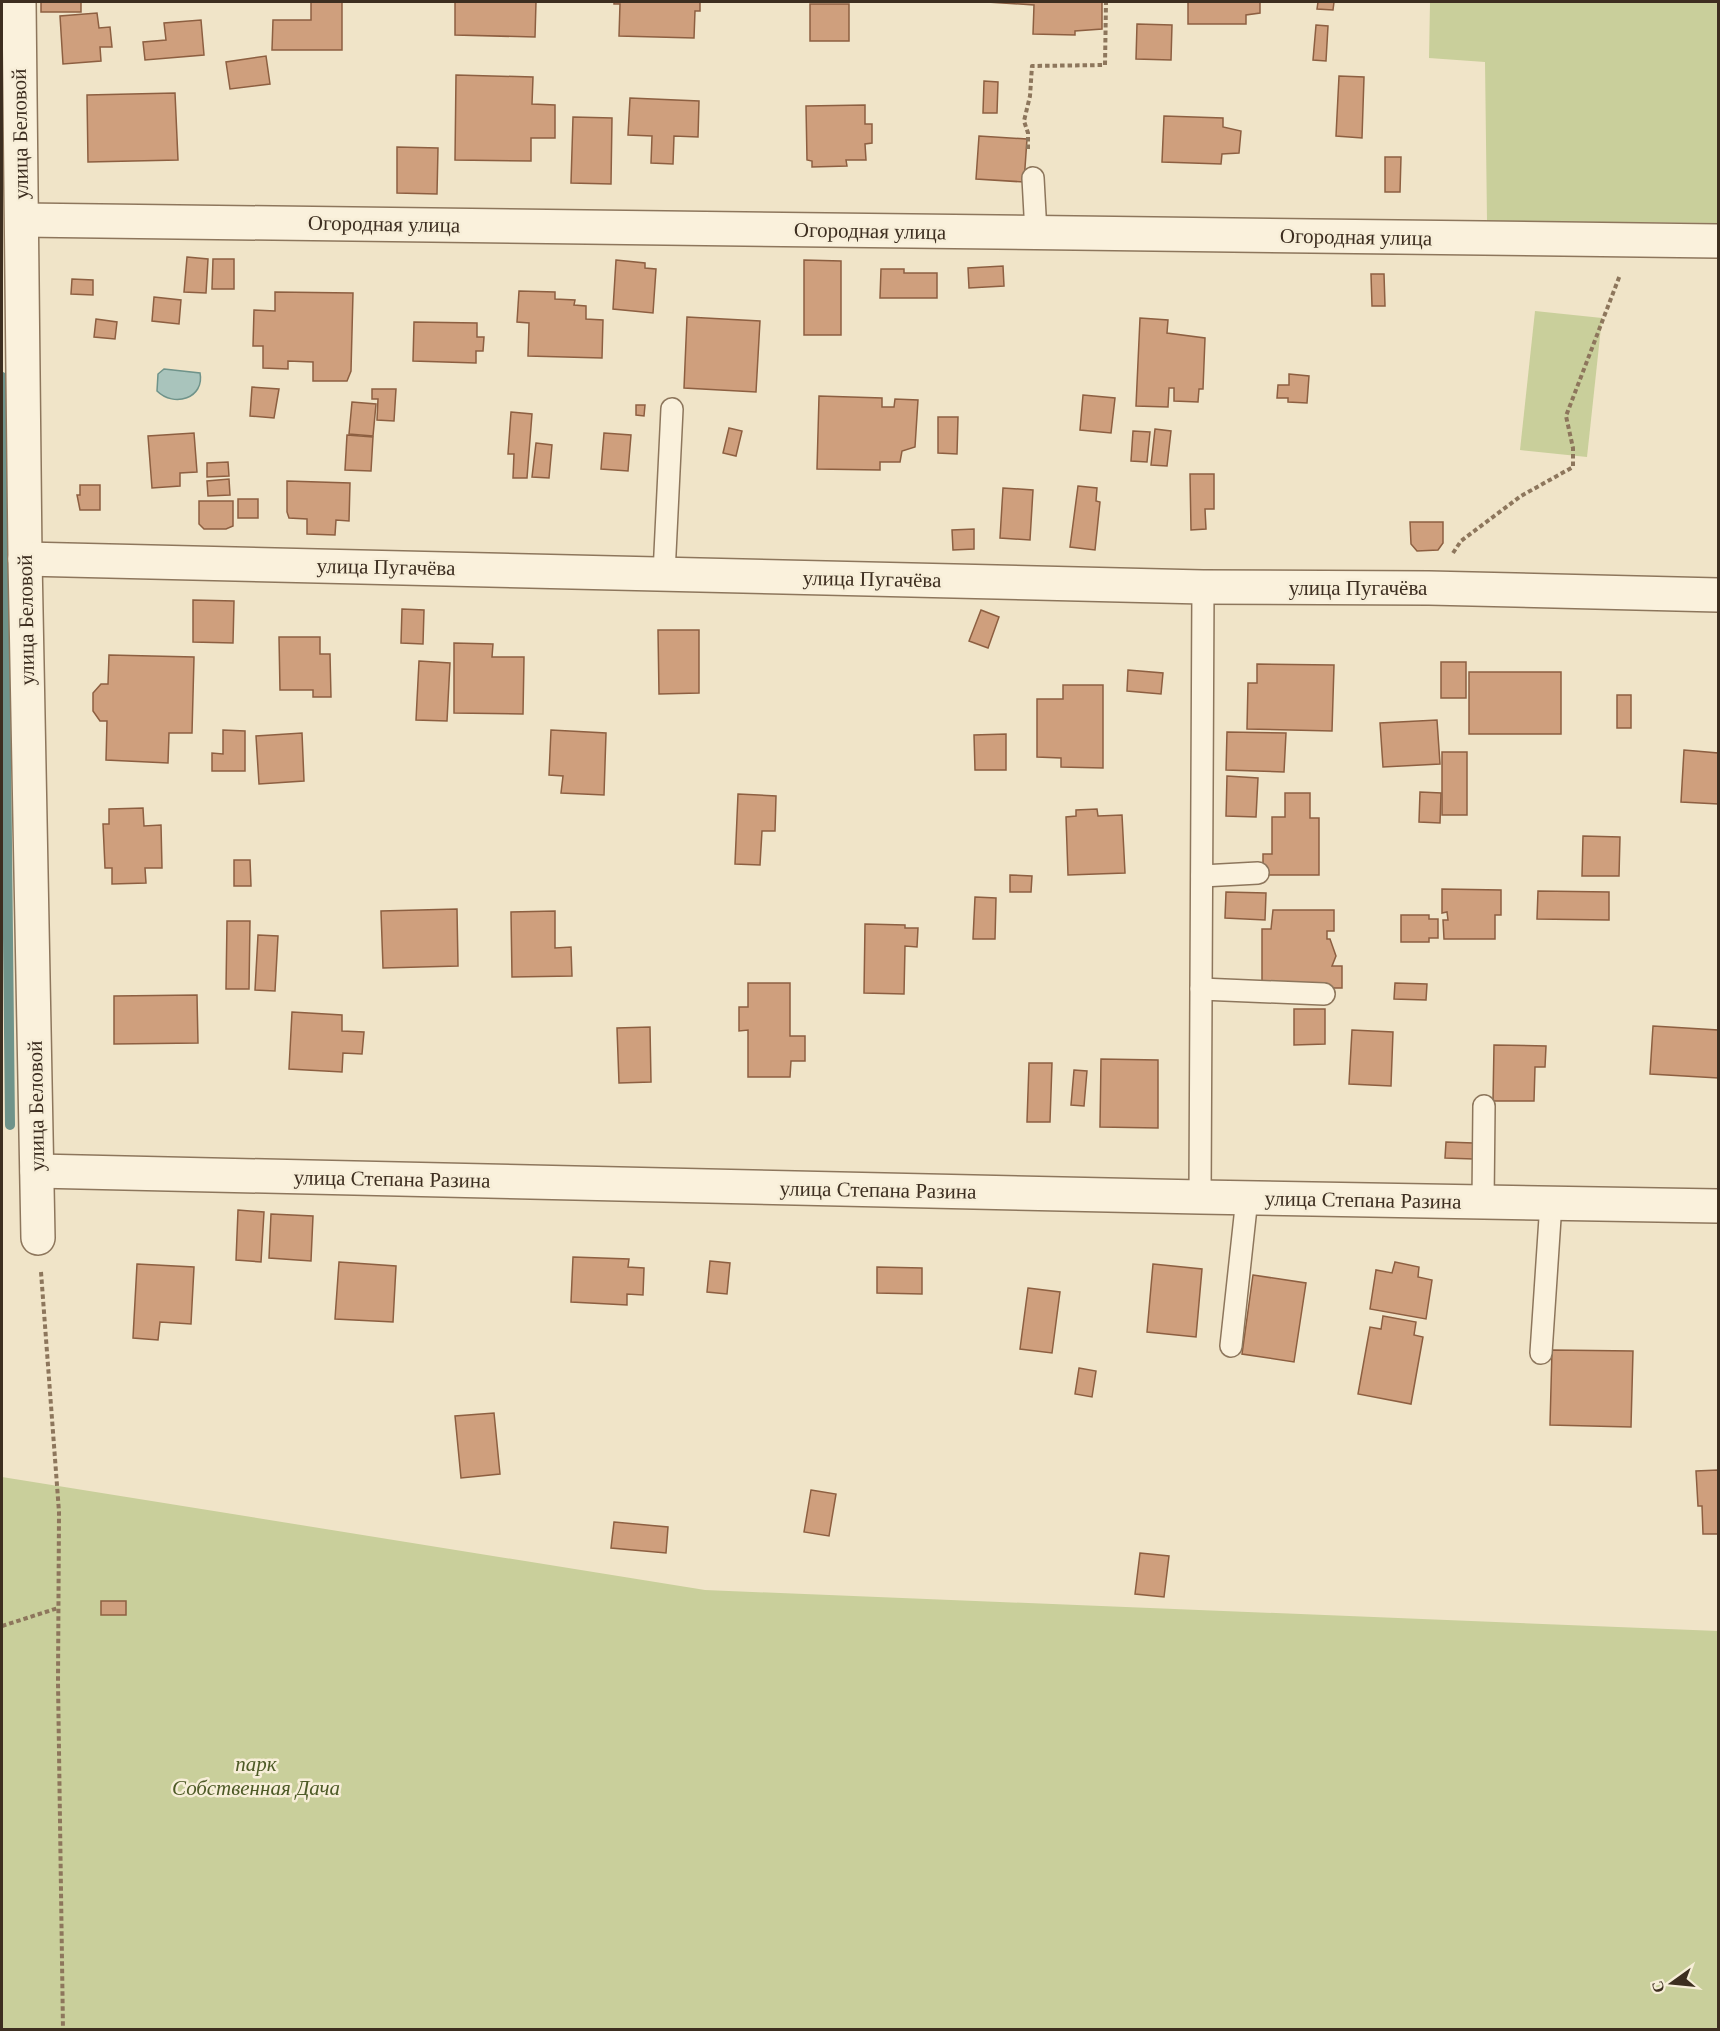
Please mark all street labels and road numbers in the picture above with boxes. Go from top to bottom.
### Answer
street label: улица Беловой [7,68,33,200]
street label: Огородная улица [308,211,461,237]
street label: Огородная улица [794,218,947,244]
street label: Огородная улица [1280,224,1433,250]
street label: улица Беловой [13,554,39,686]
street label: улица Пугачёва [316,554,456,580]
street label: улица Пугачёва [802,566,942,592]
street label: улица Пугачёва [1289,576,1428,600]
street label: улица Беловой [23,1040,49,1172]
street label: улица Степана Разина [293,1165,491,1193]
street label: улица Степана Разина [779,1176,977,1204]
street label: улица Степана Разина [1264,1186,1462,1214]

